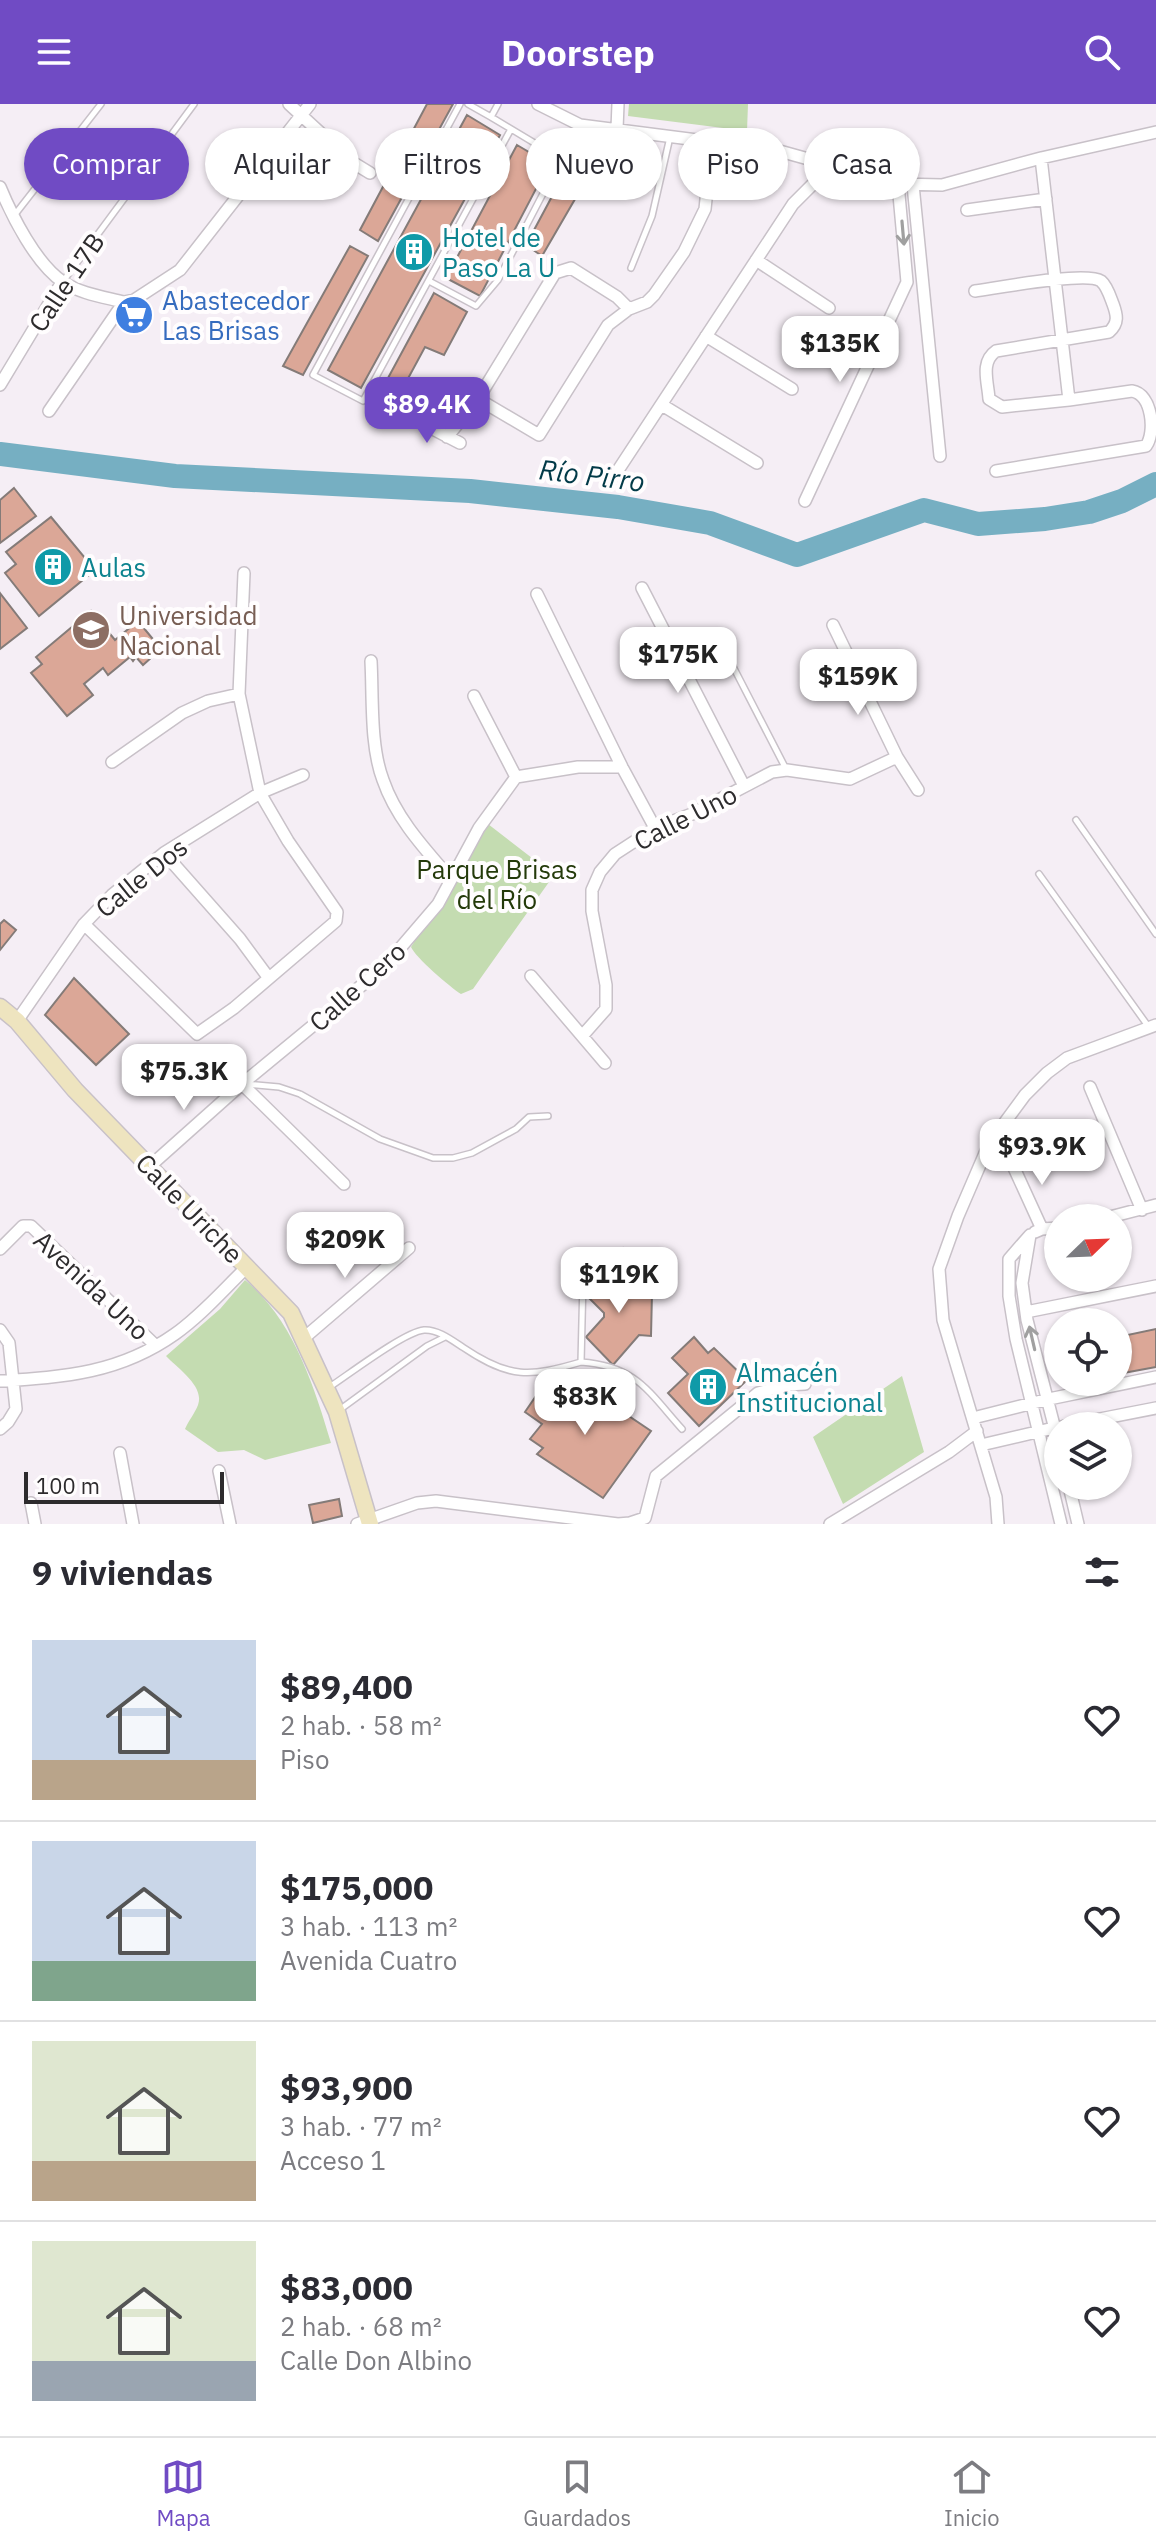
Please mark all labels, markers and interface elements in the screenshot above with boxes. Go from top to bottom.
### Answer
text: Doorstep [501,29,655,76]
icon: menu [32,30,76,74]
icon: search [1080,30,1124,74]
chip: Comprar [24,128,189,200]
chip: Alquilar [205,128,359,200]
chip: Filtros [375,128,510,200]
chip: Nuevo [526,128,662,200]
chip: Piso [678,128,788,200]
chip: Casa [804,128,920,200]
one-way arrow [896,219,911,246]
place label: Hotel de Paso La U [442,220,555,284]
street label: Calle 17B [20,226,112,338]
building icon: Hotel de Paso La U [393,231,435,273]
place label: Abastecedor Las Brisas [162,283,310,347]
supermarket icon: Abastecedor Las Brisas [113,294,155,336]
pin: $135K [784,316,896,384]
text: $135K [800,325,880,359]
pin: $89.4K [362,377,492,445]
text: $89.4K [383,386,471,420]
water label: Río Pirro [537,450,647,500]
building icon: Aulas [32,546,74,588]
place label: Aulas [81,550,146,584]
place label: Universidad Nacional [119,598,258,662]
school or university icon: Universidad Nacional [70,609,112,651]
pin: $175K [622,627,734,695]
text: $175K [638,636,718,670]
pin: $159K [802,649,914,717]
text: $159K [818,658,898,692]
street label: Calle Uno [628,777,742,857]
street label: Calle Dos [88,829,194,925]
park label: Parque Brisas del Río [416,852,578,916]
street label: Calle Cero [301,934,413,1038]
pin: $75.3K [119,1044,249,1112]
text: $75.3K [140,1053,228,1087]
pin: $93.9K [977,1119,1107,1187]
text: $93.9K [998,1128,1086,1162]
street label: Calle Uriche [129,1146,251,1270]
north arrow [1044,1204,1132,1292]
map controls [1044,1204,1132,1500]
pin: $209K [289,1212,401,1280]
text: $209K [305,1221,385,1255]
street label: Avenida Uno [27,1223,157,1347]
pin: $119K [563,1247,675,1315]
text: $119K [579,1256,659,1290]
button: locate [1044,1308,1132,1396]
one-way arrow [1023,1326,1038,1351]
place label: Almacén Institucional [736,1355,883,1419]
building icon: Almacén Institucional [687,1366,729,1408]
pin: $83K [538,1369,632,1437]
text: $83K [553,1378,617,1412]
button: layers [1044,1412,1132,1500]
scale bar [24,1468,224,1504]
text: 100 m [36,1471,100,1500]
text: 9 viviendas [32,1550,213,1594]
icon: filters [1080,1550,1124,1594]
text: $89,400 [280,1664,413,1708]
icon: home [96,1672,192,1768]
icon: heart [1080,1698,1124,1742]
text: 2 hab. · 58 m² [280,1708,442,1742]
text: Piso [280,1742,329,1776]
text: $175,000 [280,1865,433,1909]
icon: home [96,1873,192,1969]
icon: heart [1080,1899,1124,1943]
text: 3 hab. · 113 m² [280,1909,457,1943]
text: Avenida Cuatro [280,1943,457,1977]
text: $93,900 [280,2065,413,2109]
icon: home [96,2073,192,2169]
icon: heart [1080,2099,1124,2143]
text: 3 hab. · 77 m² [280,2109,442,2143]
text: Acceso 1 [280,2143,386,2177]
text: $83,000 [280,2265,413,2309]
icon: home [96,2273,192,2369]
icon: heart [1080,2299,1124,2343]
text: 2 hab. · 68 m² [280,2309,442,2343]
text: Calle Don Albino [280,2343,472,2377]
tab: Mapa [156,2455,211,2532]
tab: Guardados [523,2455,631,2532]
tab: Inicio [944,2455,1000,2532]

